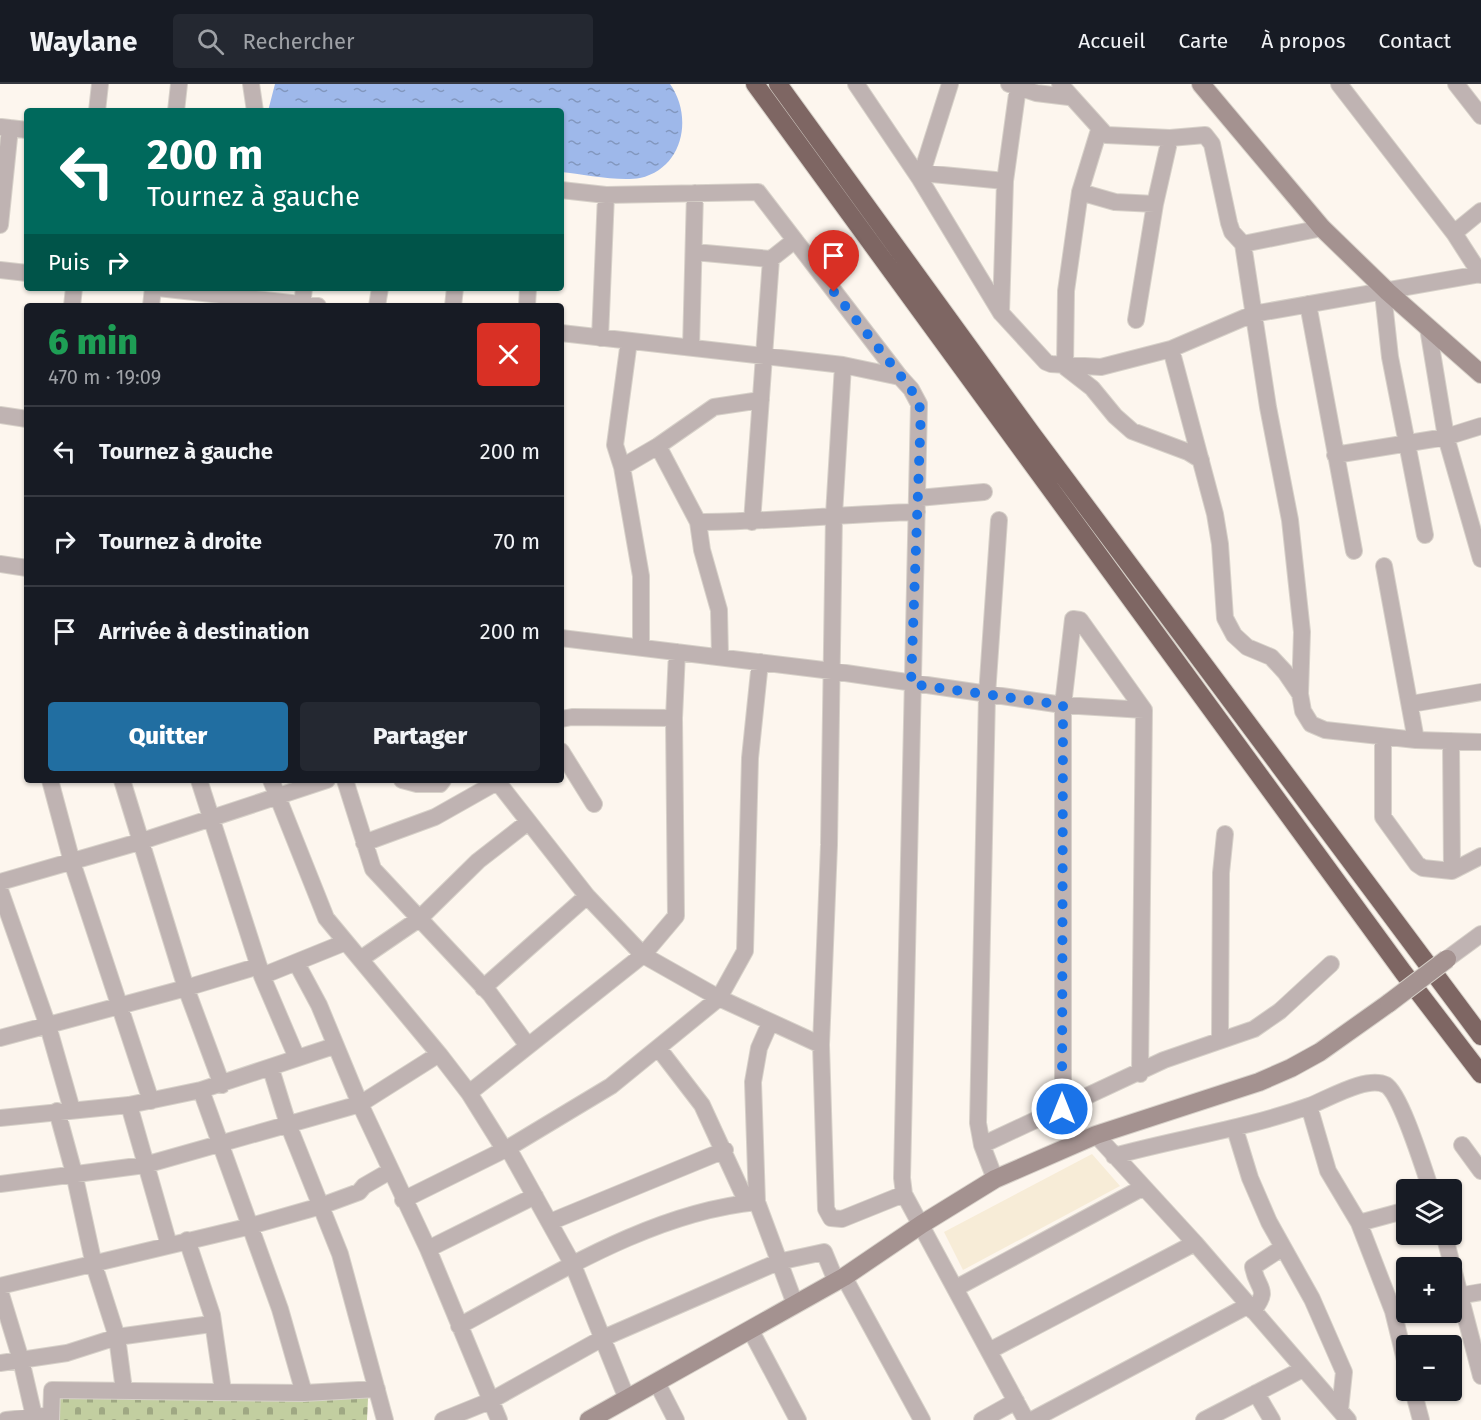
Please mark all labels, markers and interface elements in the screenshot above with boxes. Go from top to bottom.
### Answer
search box [173,14,593,68]
text: Waylane [30,25,137,58]
icon: search [194,25,227,58]
text: Rechercher [242,28,355,55]
text: Accueil [1078,28,1145,54]
text: Carte [1178,28,1228,54]
text: À propos [1261,28,1346,54]
text: Contact [1379,28,1451,54]
text: 200 m [147,130,263,180]
icon: left [48,132,126,210]
text: Tournez à gauche [147,181,360,213]
pin [808,230,859,292]
icon: arrive [817,239,850,272]
icon: right [101,246,134,279]
text: Puis [48,249,89,276]
text: 6 min [48,320,138,364]
button: close [477,323,540,386]
text: 470 m · 19:09 [48,365,161,389]
icon: left [48,435,81,468]
text: Tournez à gauche [99,438,273,465]
text: 200 m [480,438,540,465]
icon: right [48,525,81,558]
text: Tournez à droite [99,528,262,555]
text: 70 m [494,528,540,555]
icon: arrive [48,615,81,648]
text: Arrivée à destination [99,618,309,645]
text: 200 m [480,618,540,645]
button: Quitter [48,702,288,771]
button: Partager [300,702,540,771]
position arrow [1030,1077,1094,1141]
map controls [1396,1179,1462,1401]
button: layers [1396,1179,1462,1245]
button: + [1396,1257,1462,1323]
button: − [1396,1335,1462,1401]

